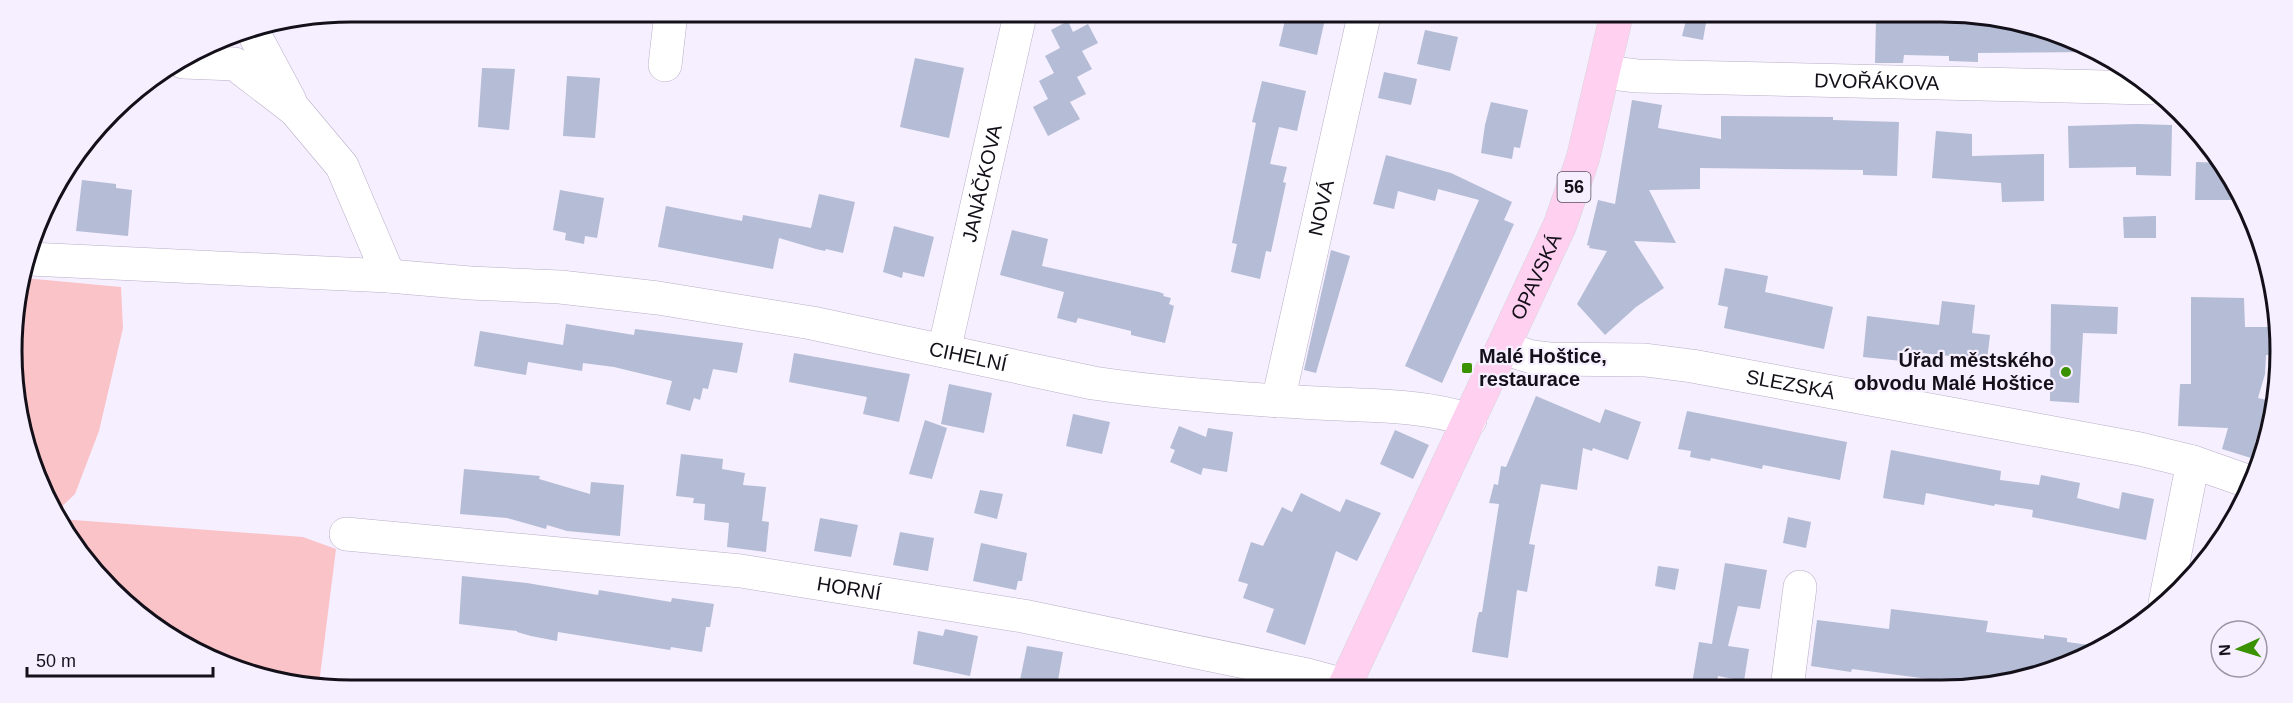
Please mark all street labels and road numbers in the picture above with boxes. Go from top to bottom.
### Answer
street label: DVOŘÁKOVA [1814,69,1940,94]
street label: JANÁČKOVA [958,122,1006,244]
road number: 56 [1558,172,1590,202]
street label: NOVÁ [1304,177,1338,238]
street label: OPAVSKÁ [1506,229,1566,323]
street label: CIHELNÍ [927,337,1009,375]
street label: SLEZSKÁ [1744,365,1837,403]
street label: HORNÍ [815,572,883,604]

